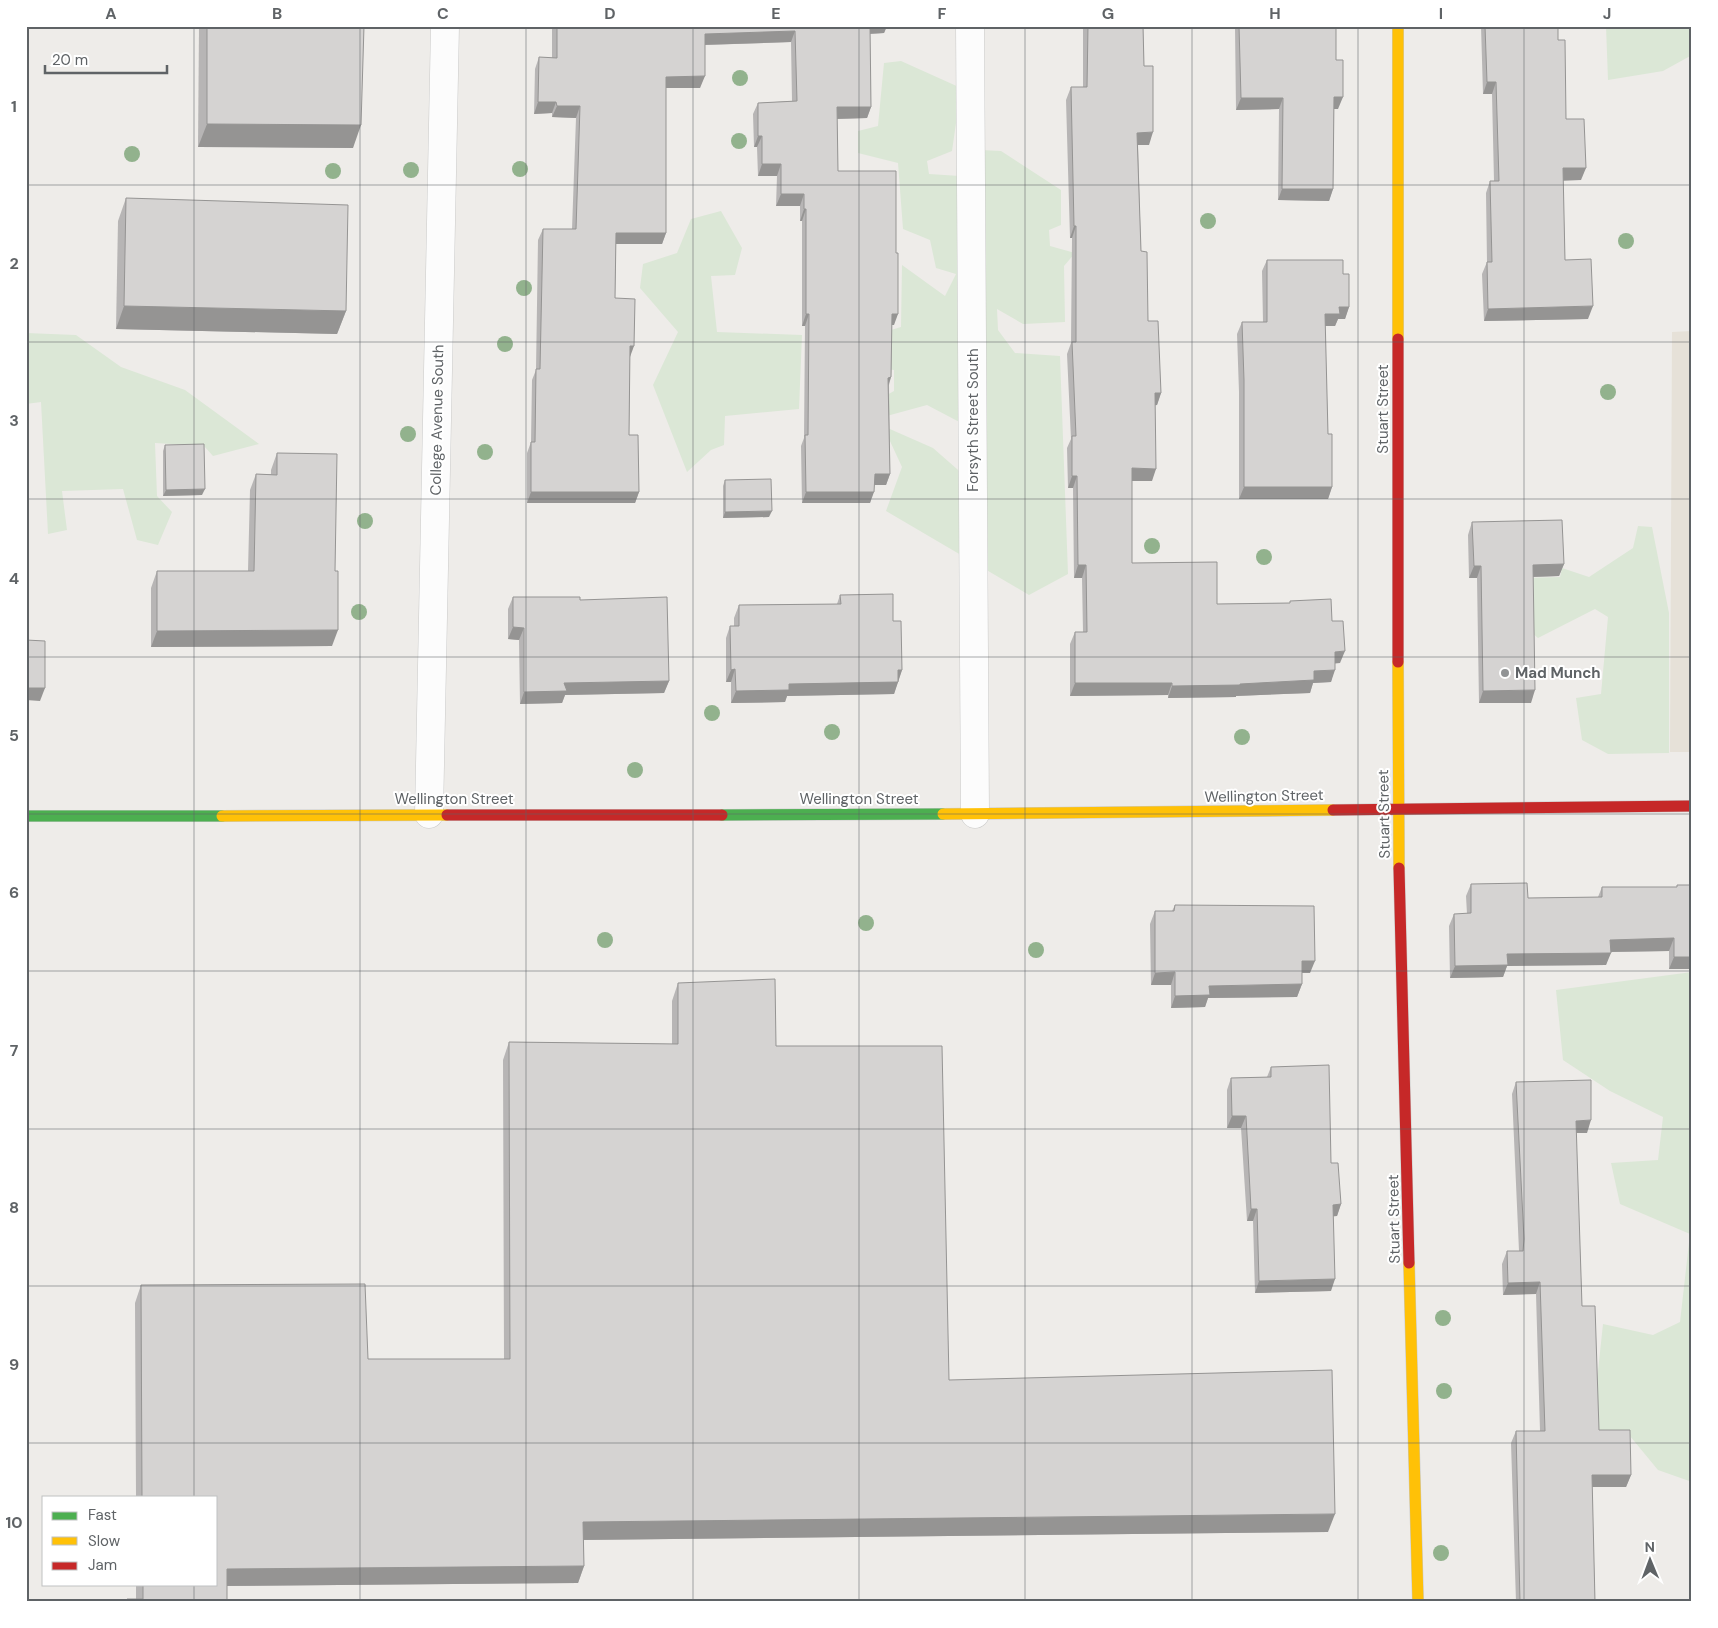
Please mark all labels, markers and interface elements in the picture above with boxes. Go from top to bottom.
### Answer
text: A [105,3,117,24]
text: B [272,3,282,24]
text: C [437,3,449,24]
text: D [604,3,616,24]
text: E [771,3,781,24]
text: F [938,3,947,24]
text: G [1102,3,1114,24]
text: H [1269,3,1281,24]
text: I [1439,3,1443,24]
text: J [1603,3,1611,24]
scale bar [45,42,168,74]
text: 20 m [52,50,88,70]
text: 1 [11,96,17,117]
text: 2 [9,253,19,274]
street label: College Avenue South [426,344,448,496]
street label: Forsyth Street South [963,348,983,492]
street label: Stuart Street [1373,364,1393,454]
text: 3 [9,410,19,431]
text: 4 [9,568,19,589]
place label: Mad Munch [1515,663,1601,683]
marker: Mad Munch [1499,667,1511,679]
text: 5 [9,725,19,746]
street label: Stuart Street [1373,769,1395,859]
street label: Wellington Street [1204,785,1324,807]
street label: Wellington Street [394,789,514,809]
street label: Wellington Street [799,789,919,809]
text: 6 [9,882,19,903]
text: 7 [10,1040,19,1061]
street label: Stuart Street [1383,1174,1405,1264]
text: 8 [9,1197,19,1218]
text: 9 [9,1354,19,1375]
legend [42,1496,218,1586]
text: Fast [88,1505,117,1525]
text: 10 [5,1512,23,1533]
text: Slow [88,1531,121,1551]
north arrow [1626,1536,1676,1586]
text: N [1645,1538,1655,1556]
text: Jam [88,1555,117,1575]

